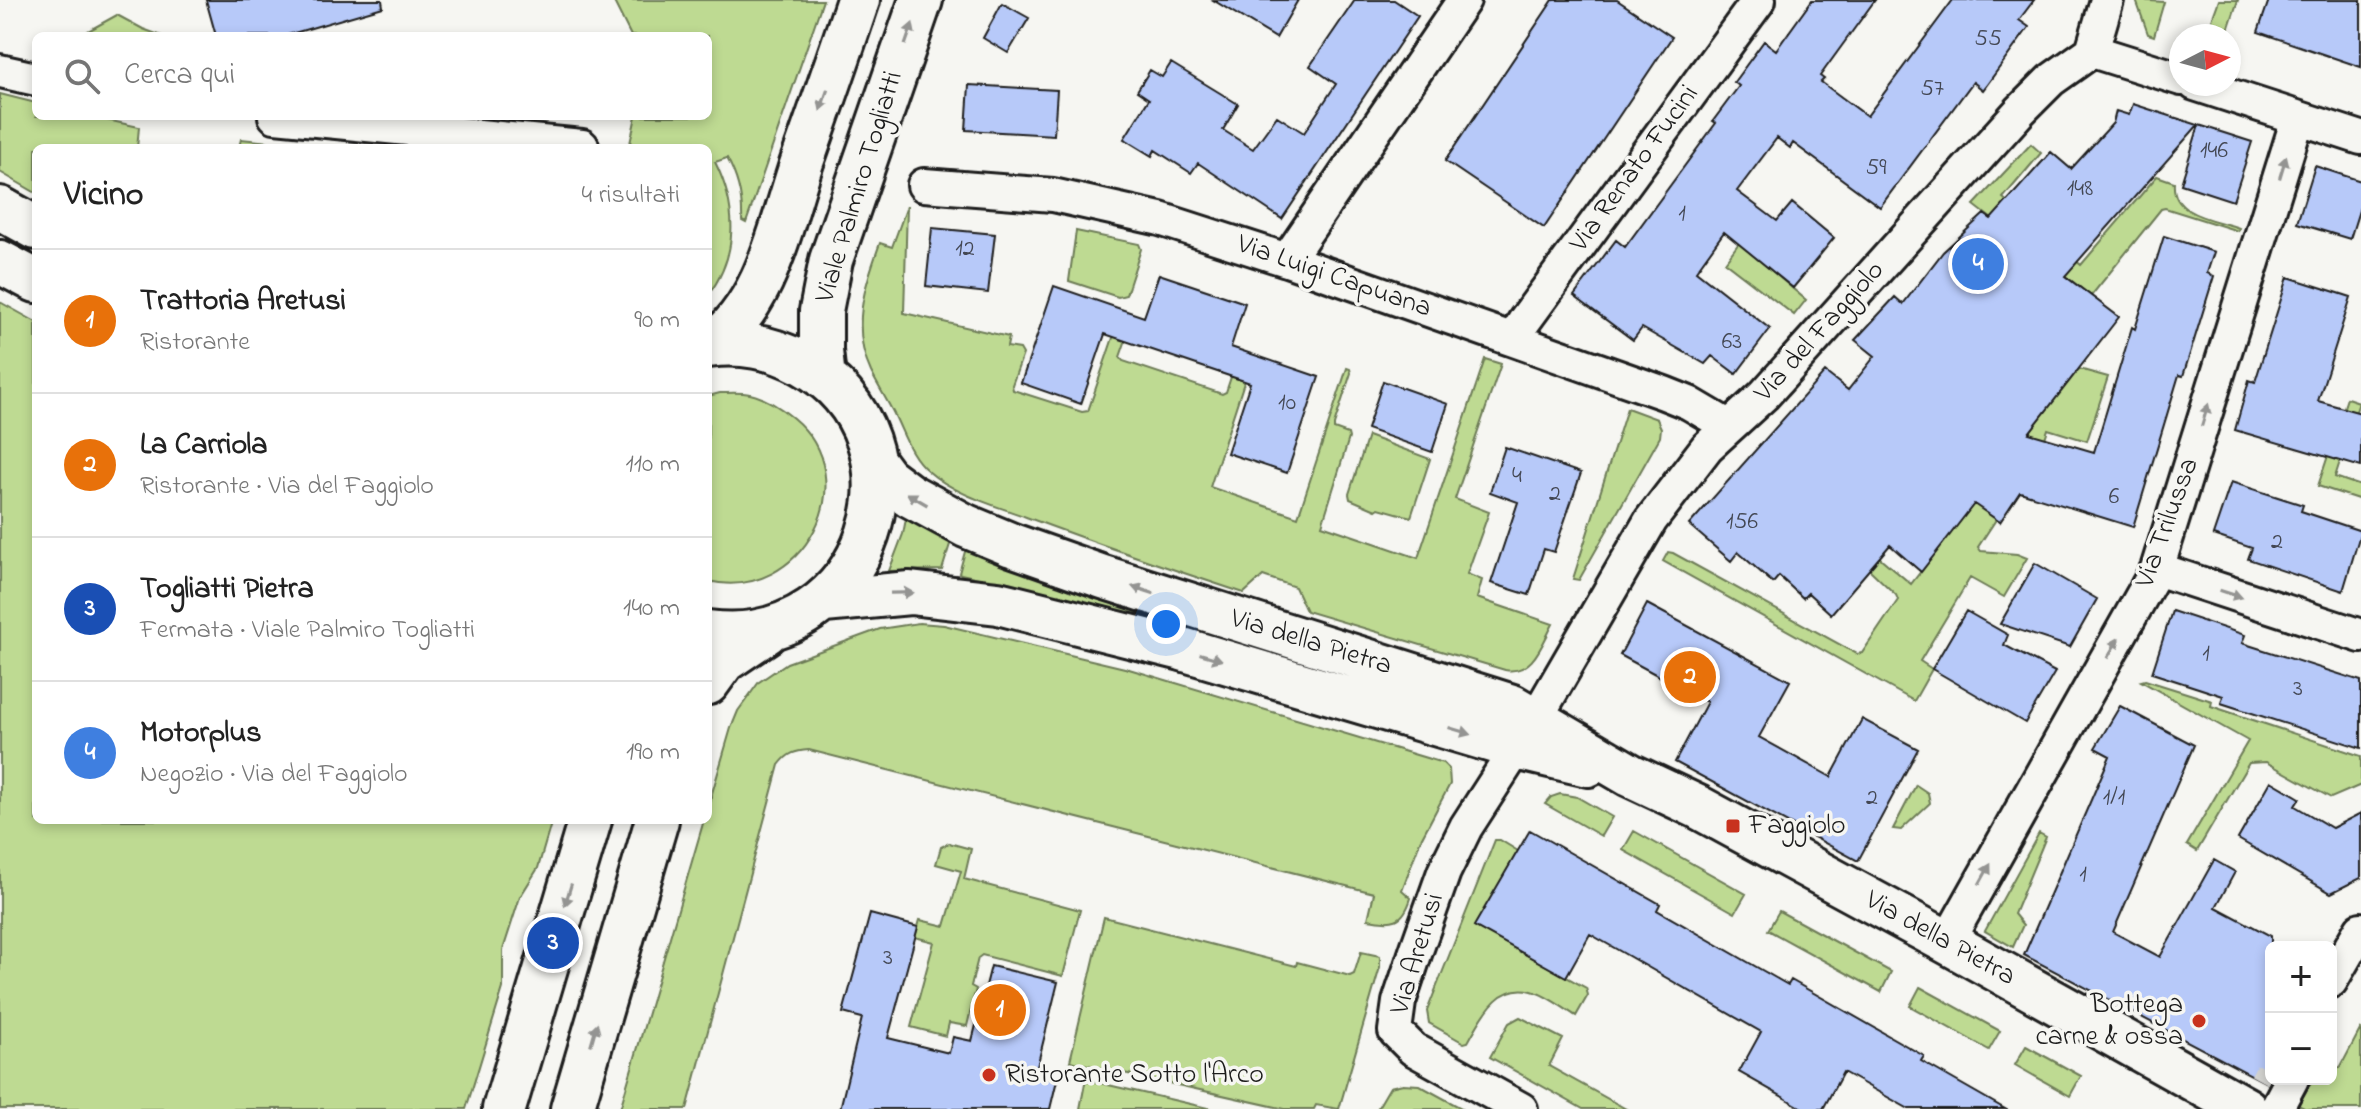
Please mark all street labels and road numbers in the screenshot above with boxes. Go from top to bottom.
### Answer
street label: Viale Palmiro Togliatti [805,66,915,309]
street label: Via Renato Fucini [1560,77,1710,262]
street label: Via Luigi Capuana [1230,224,1437,329]
street label: Via del Faggiolo [1744,252,1895,413]
street label: Via Trilussa [2125,452,2210,595]
street label: Via della Pietra [1224,599,1397,687]
street label: Via della Pietra [1856,880,2023,997]
street label: Via Aretusi [1380,888,1456,1021]

